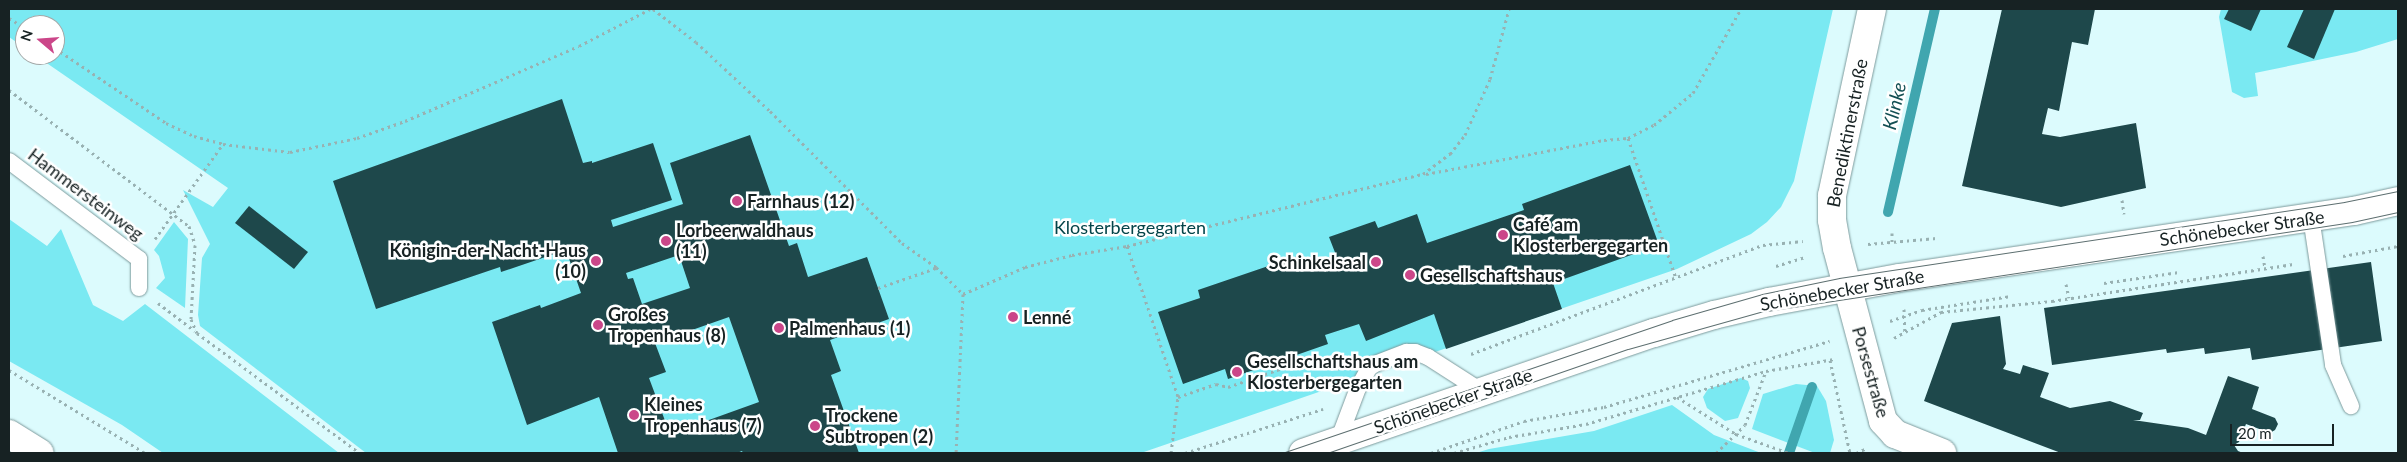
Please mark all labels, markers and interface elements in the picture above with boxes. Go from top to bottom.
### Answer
north arrow [15,15,65,65]
text: N [16,28,36,43]
street label: Benediktinerstraße [1822,57,1872,209]
water label: Klinke [1877,80,1911,132]
street label: Hammersteinweg [24,144,148,244]
place label: Farnhaus (12) [747,190,854,212]
marker: Farnhaus (12) [731,195,743,207]
street label: Schönebecker Straße [2158,206,2326,250]
place label: Café am Klosterbergegarten [1513,214,1668,256]
park label: Klosterbergegarten [1054,216,1206,238]
place label: Lorbeerwaldhaus (11) [676,220,814,262]
marker: Café am Klosterbergegarten [1497,229,1509,241]
marker: Lorbeerwaldhaus (11) [660,235,672,247]
place label: Königin-der-Nacht-Haus (10) [390,240,586,282]
place label: Schinkelsaal [1269,251,1366,273]
marker: Königin-der-Nacht-Haus (10) [590,255,602,267]
marker: Schinkelsaal [1370,256,1382,268]
place label: Gesellschaftshaus [1420,264,1563,286]
street label: Schönebecker Straße [1758,265,1926,315]
marker: Gesellschaftshaus [1404,269,1416,281]
place label: Großes Tropenhaus (8) [608,304,726,346]
place label: Lenné [1023,306,1071,328]
marker: Lenné [1007,311,1019,323]
place label: Palmenhaus (1) [789,317,910,339]
marker: Großes Tropenhaus (8) [592,319,604,331]
marker: Palmenhaus (1) [773,322,785,334]
street label: Porsestraße [1848,324,1894,420]
place label: Gesellschaftshaus am Klosterbergegarten [1247,351,1418,394]
street label: Schönebecker Straße [1371,364,1535,438]
marker: Gesellschaftshaus am Klosterbergegarten [1231,366,1243,378]
place label: Kleines Tropenhaus (7) [644,394,762,436]
place label: Trockene Subtropen (2) [825,405,933,448]
marker: Kleines Tropenhaus (7) [628,409,640,421]
scale bar [2232,414,2336,446]
marker: Trockene Subtropen (2) [809,420,821,432]
text: 20 m [2238,424,2272,442]

